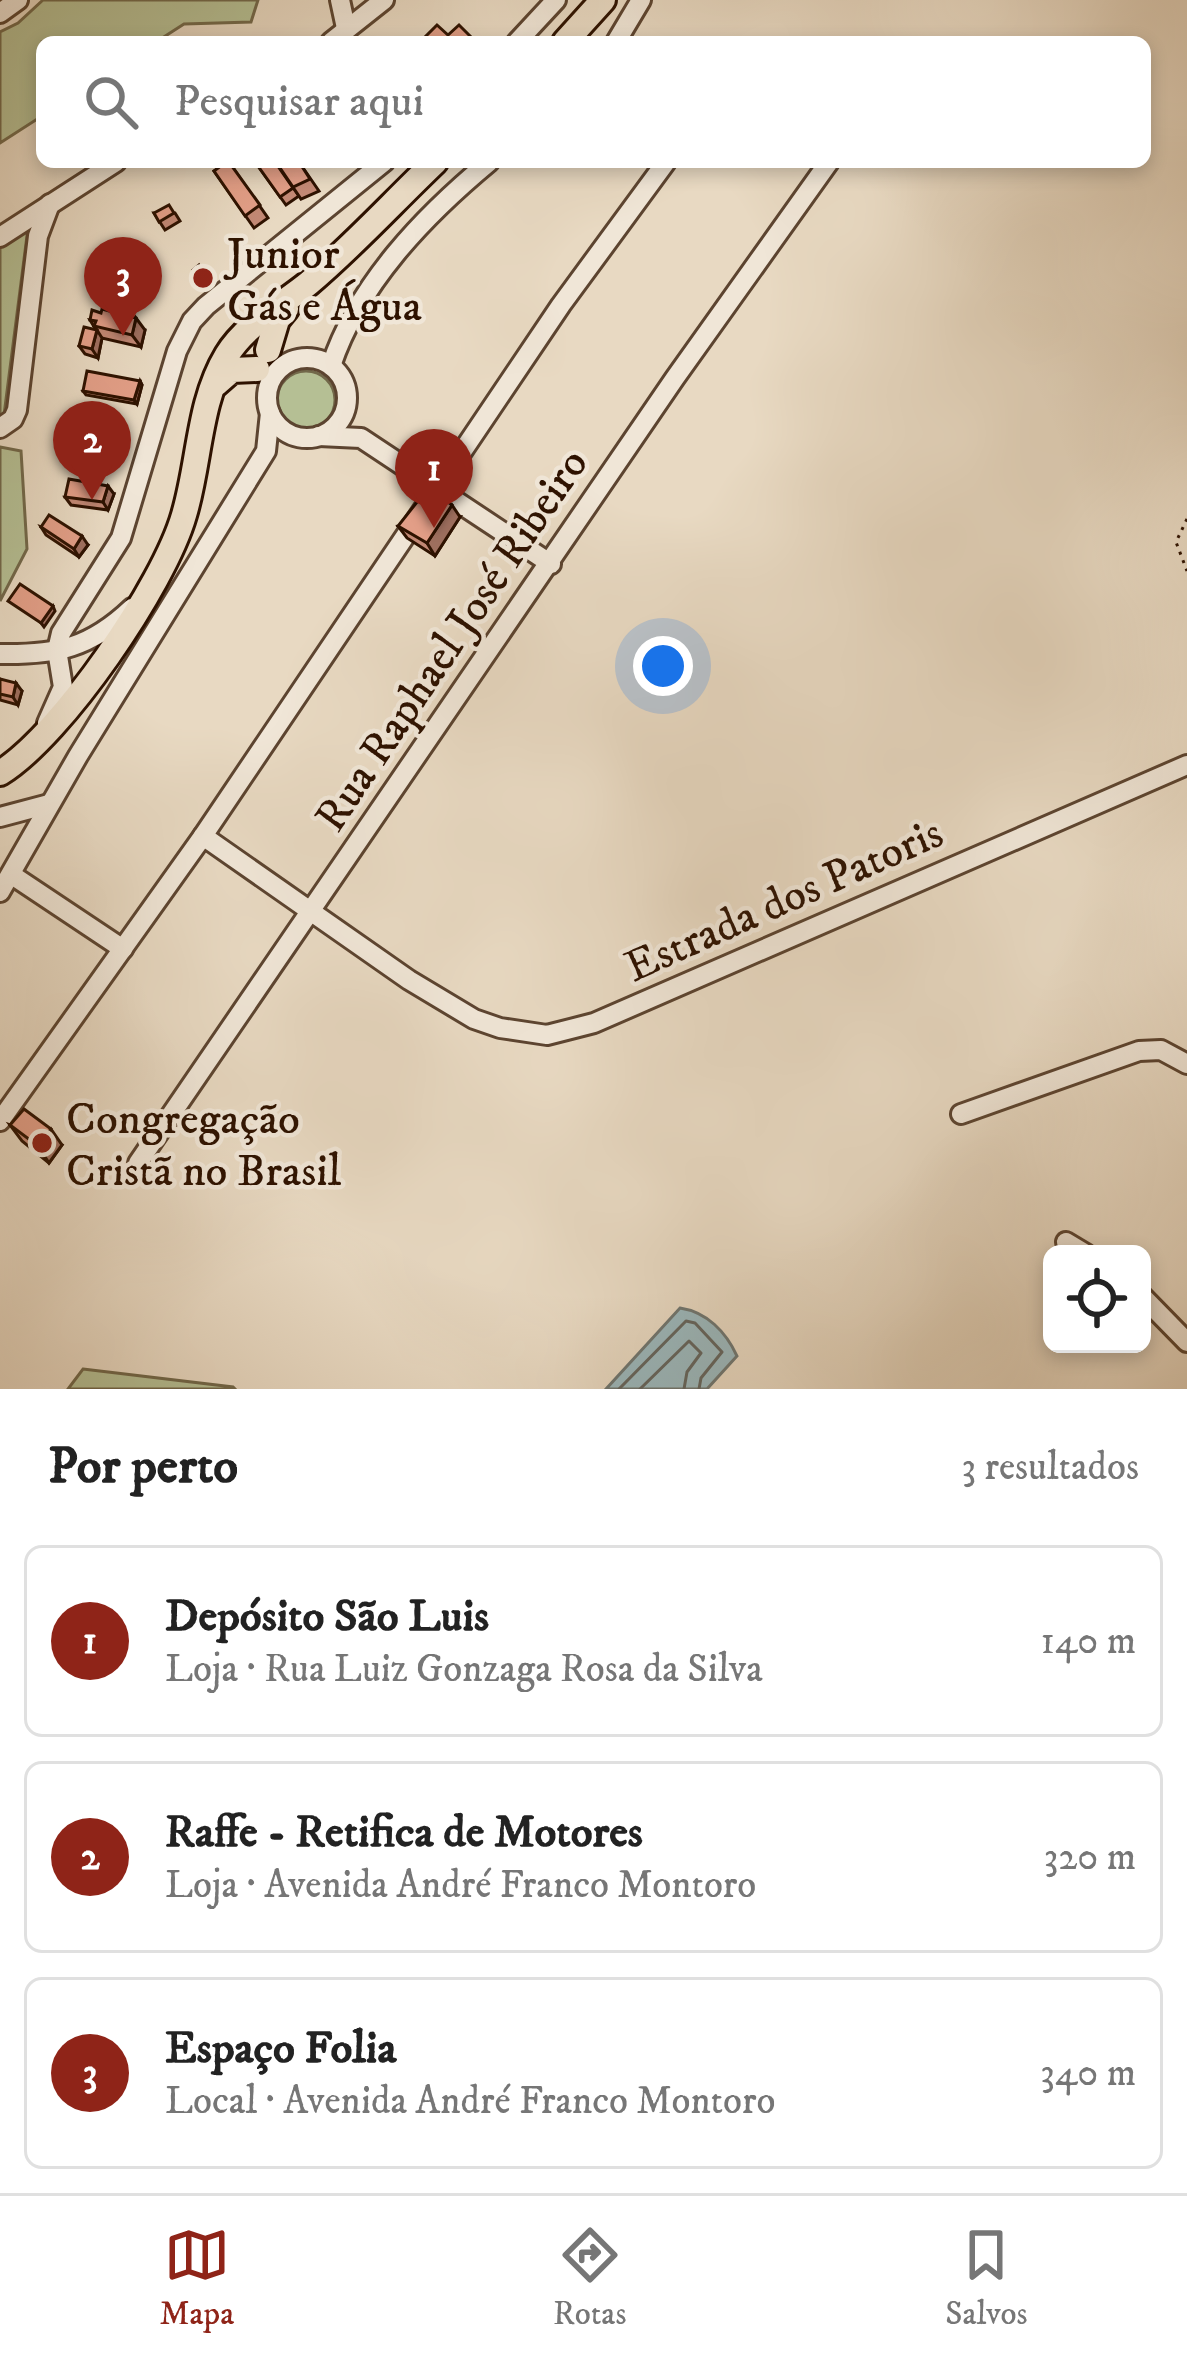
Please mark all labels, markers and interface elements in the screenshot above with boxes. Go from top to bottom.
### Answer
search box [36,36,1151,168]
icon: search [78,69,144,135]
text: Pesquisar aqui [174,74,424,130]
place label: Junior Gás e Água [223,227,422,335]
pin: 3 [84,237,162,336]
marker: Junior Gás e Água [190,265,216,291]
pin: 2 [53,401,131,500]
pin: 1 [395,429,473,528]
street label: Rua Raphael José Ribeiro [303,438,602,843]
your location [633,636,693,696]
street label: Estrada dos Patoris [617,806,952,996]
place label: Congregação Cristã no Brasil [66,1092,342,1200]
marker: Congregação Cristã no Brasil [29,1130,55,1156]
map controls [1043,1245,1151,1353]
button: locate [1043,1245,1151,1353]
text: Por perto [48,1435,238,1499]
text: 3 resultados [962,1443,1139,1492]
text: Depósito São Luis [165,1589,489,1645]
text: 1 [83,1617,97,1666]
text: 140 m [1041,1617,1136,1666]
text: Loja · Rua Luiz Gonzaga Rosa da Silva [165,1645,763,1694]
text: Raffe - Retifica de Motores [165,1805,643,1861]
text: 2 [80,1833,100,1882]
text: 320 m [1044,1833,1136,1882]
text: Loja · Avenida André Franco Montoro [165,1861,756,1910]
text: Espaço Folia [165,2021,397,2077]
text: 3 [83,2049,97,2098]
text: 340 m [1040,2049,1136,2098]
text: Local · Avenida André Franco Montoro [165,2077,775,2126]
tab: Mapa [159,2222,234,2335]
tab: Rotas [553,2222,626,2335]
tab: Salvos [945,2222,1028,2335]

